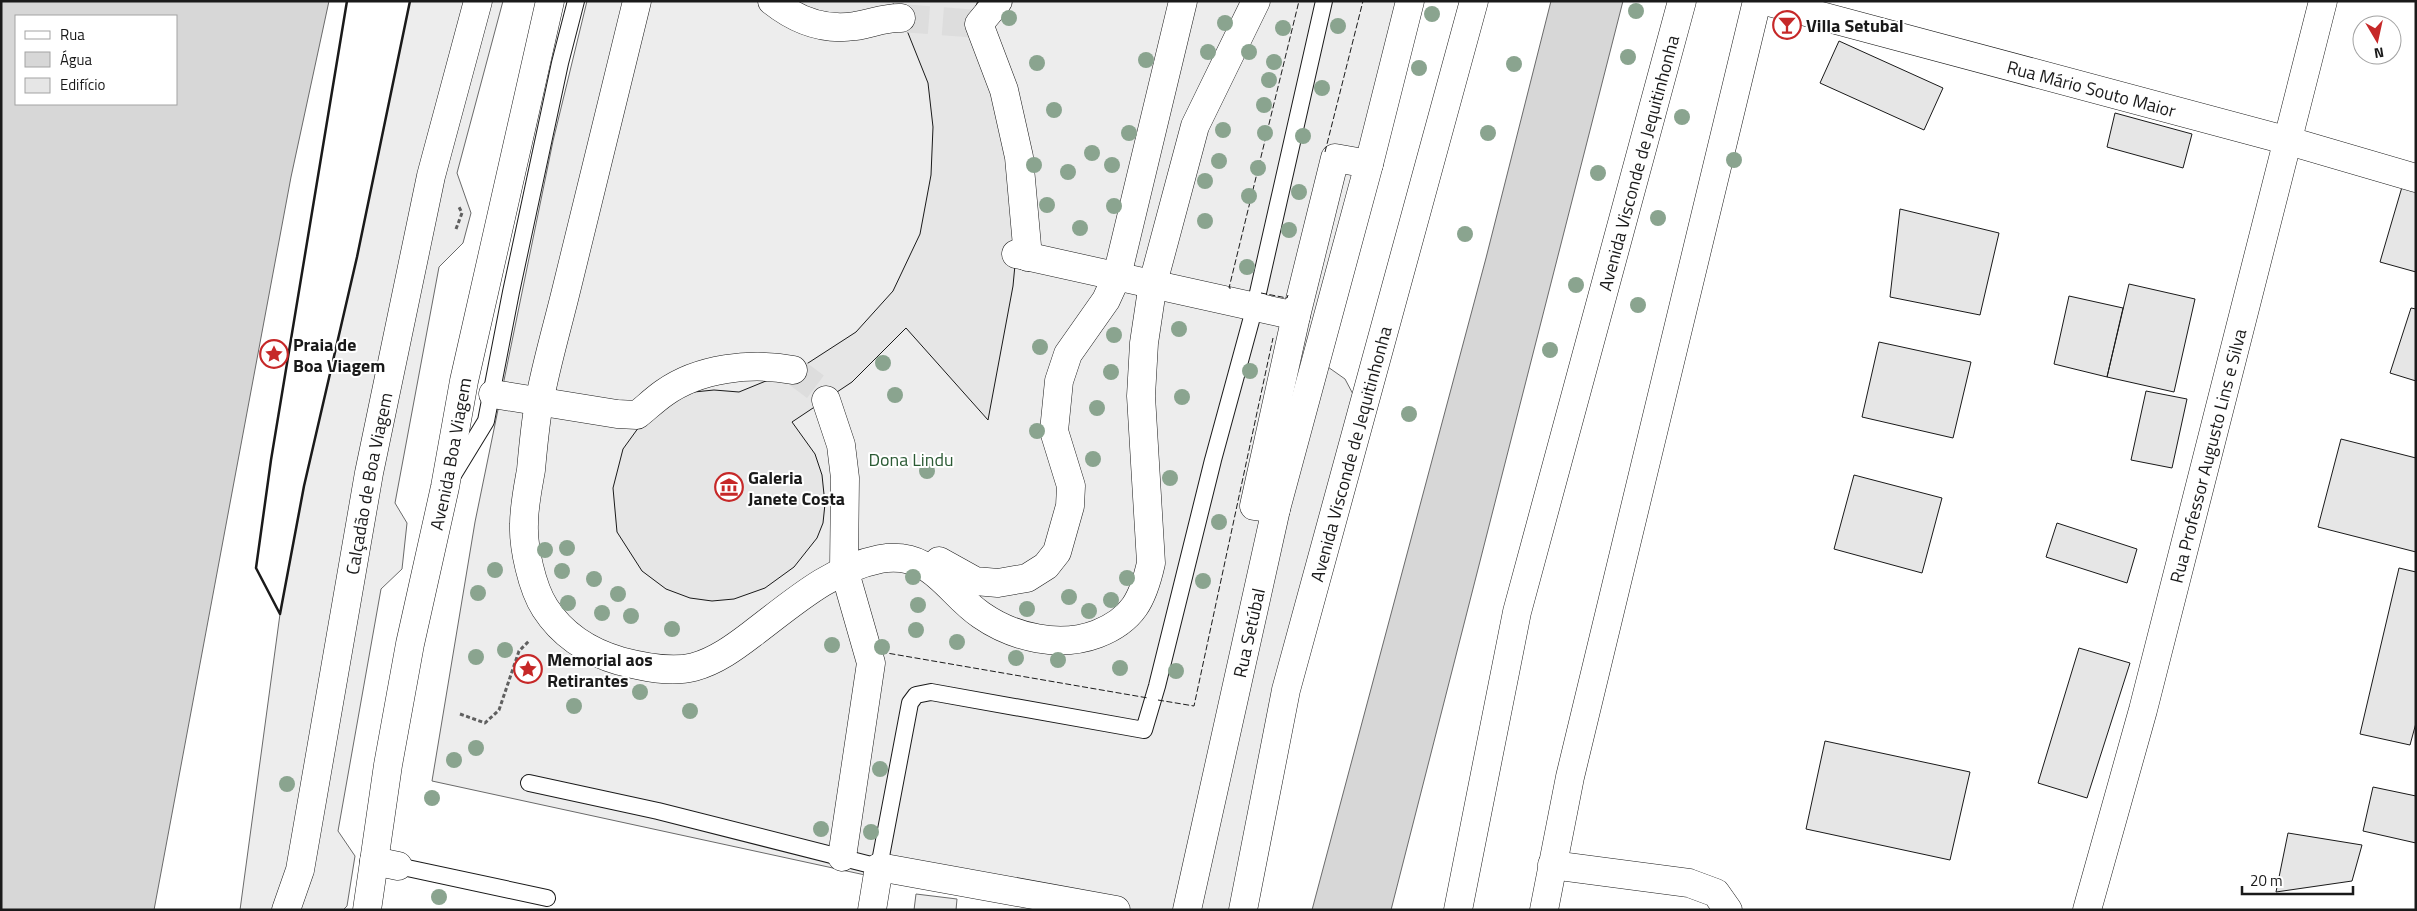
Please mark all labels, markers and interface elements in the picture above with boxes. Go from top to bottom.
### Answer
bar icon: Villa Setubal [1772,10,1802,40]
place label: Villa Setubal [1806,12,1904,39]
legend [15,15,178,105]
north arrow [2352,15,2402,65]
text: Rua [60,23,85,46]
street label: Avenida Visconde de Jequitinhonha [1591,32,1686,294]
text: N [2373,42,2386,64]
text: Água [60,48,92,71]
street label: Rua Mário Souto Maior [2004,53,2179,124]
text: Edifício [60,73,105,96]
street label: Avenida Visconde de Jequitinhonha [1303,323,1398,585]
street label: Rua Professor Augusto Lins e Silva [2162,326,2253,586]
place label: Praia de Boa Viagem [293,331,385,379]
place icon: Praia de Boa Viagem [259,339,289,369]
street label: Avenida Boa Viagem [422,375,478,533]
street label: Calçadão de Boa Viagem [338,390,399,577]
park label: Dona Lindu [868,446,954,473]
place label: Galeria Janete Costa [748,464,845,512]
museum icon: Galeria Janete Costa [714,472,744,502]
street label: Rua Setúbal [1225,585,1272,680]
place label: Memorial aos Retirantes [547,646,653,694]
place icon: Memorial aos Retirantes [513,654,543,684]
scale bar [2242,864,2353,896]
text: 20 m [2250,869,2283,892]

